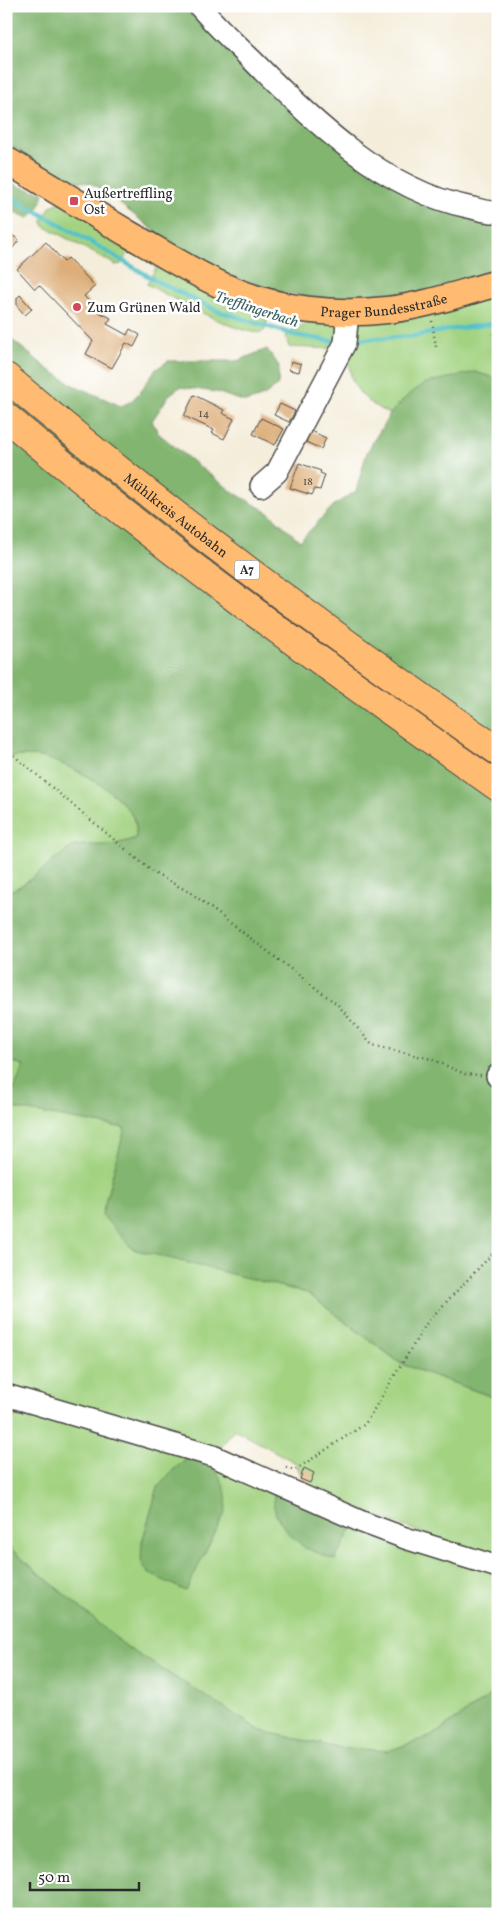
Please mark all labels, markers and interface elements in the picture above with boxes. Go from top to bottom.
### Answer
place label: Außertreffling Ost [84,185,173,220]
marker: Außertreffling Ost [68,195,80,207]
water label: Trefflingerbach [212,287,301,334]
street label: Prager Bundesstraße [320,290,450,323]
place label: Zum Grünen Wald [87,299,201,318]
marker: Zum Grünen Wald [71,301,83,313]
house number: 14 [199,407,210,422]
street label: Mühlkreis Autobahn [119,470,231,563]
house number: 18 [303,475,313,490]
road number: A7 [234,560,260,580]
scale bar [30,1860,139,1892]
text: 50 m [38,1868,70,1889]

